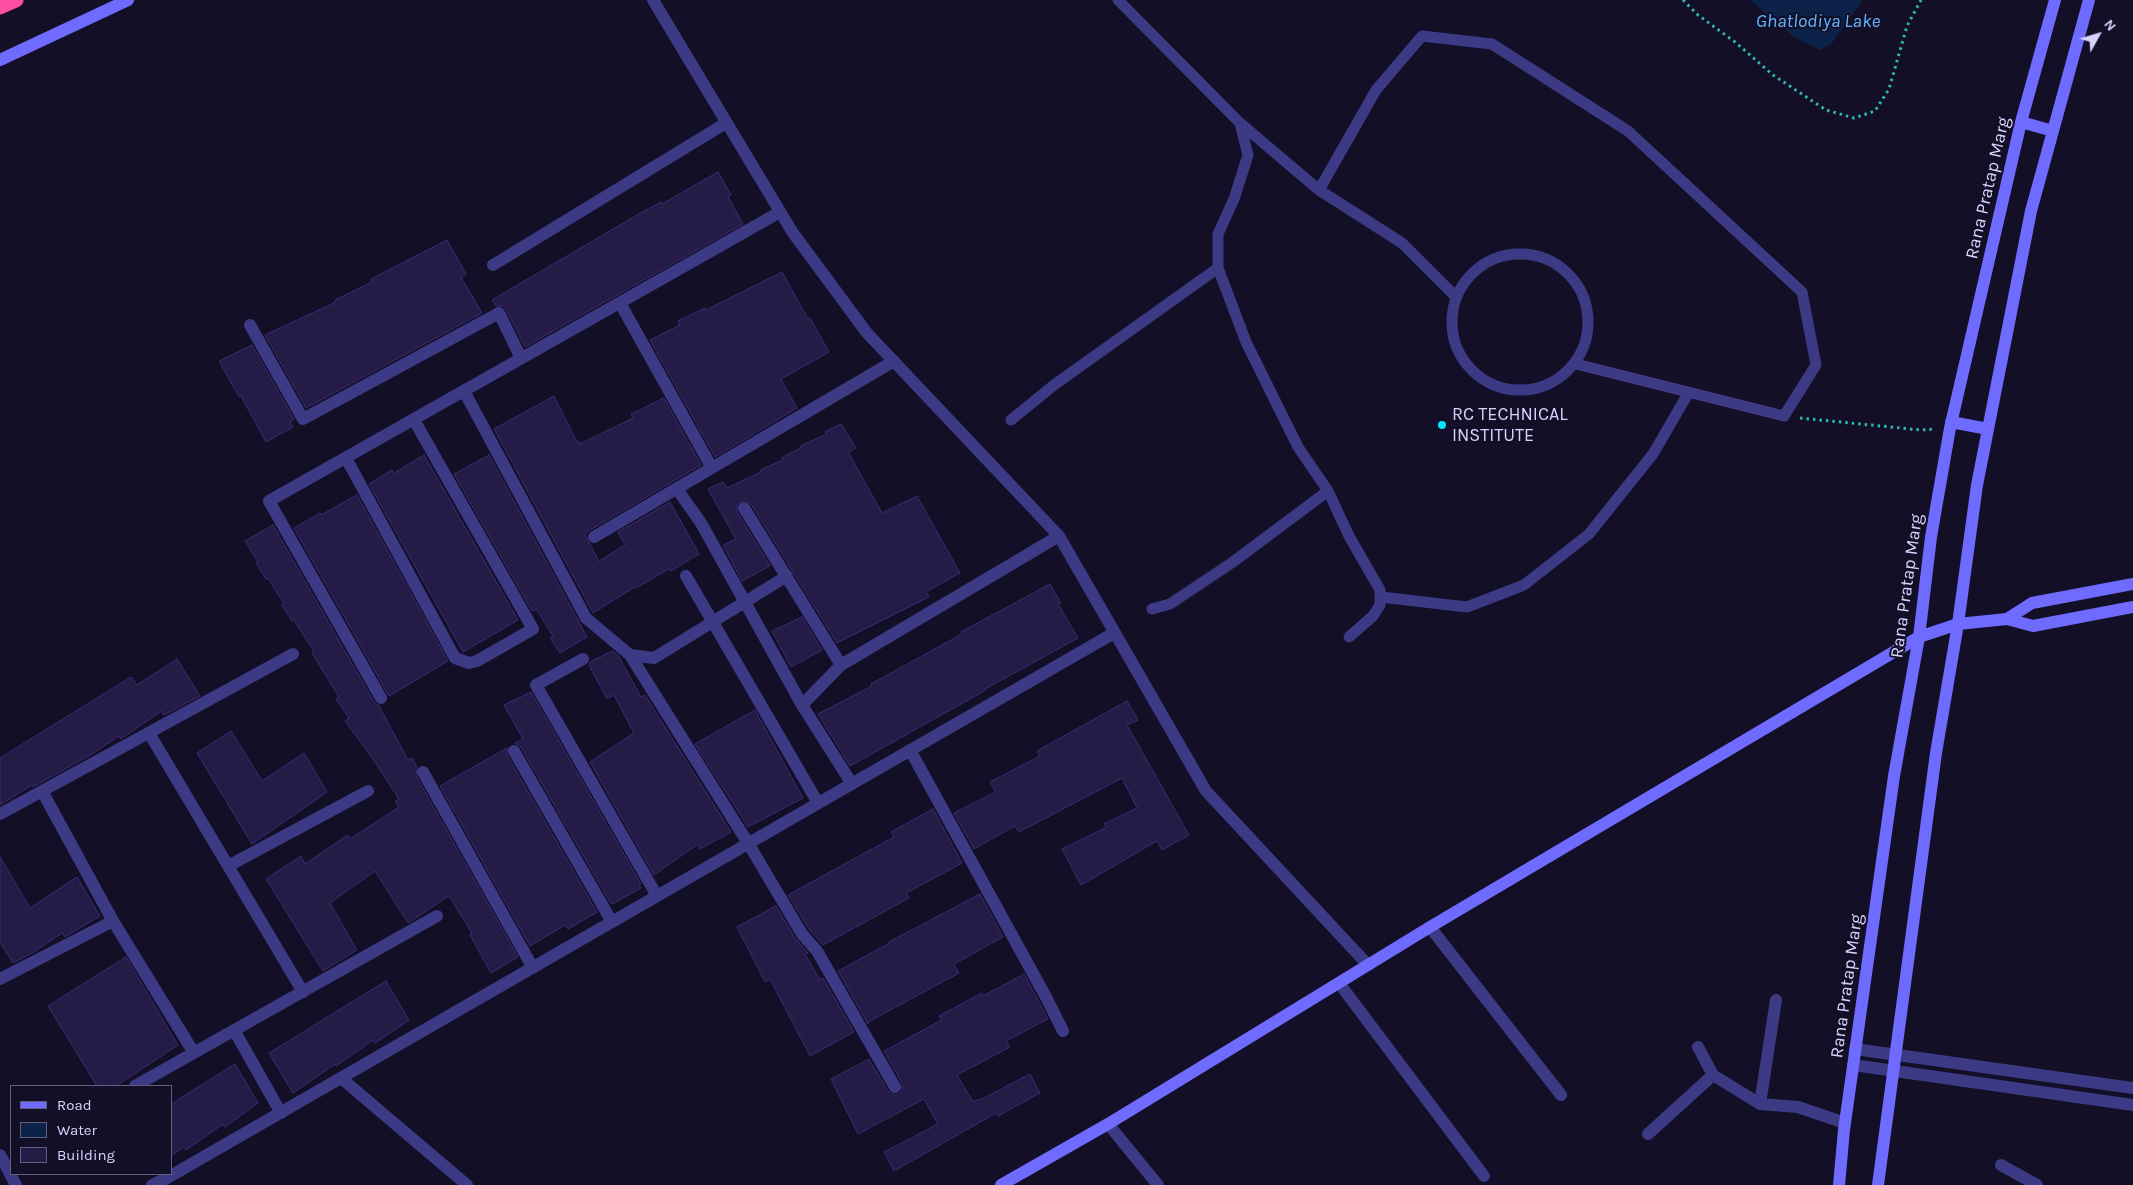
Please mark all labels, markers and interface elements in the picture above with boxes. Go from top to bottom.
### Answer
north arrow [2073,10,2123,60]
water label: Ghatlodiya Lake [1756,11,1880,33]
text: N [2100,16,2120,34]
street label: Rana Pratap Marg [1961,115,2015,261]
place label: RC TECHNICAL INSTITUTE [1452,404,1568,446]
marker: RC TECHNICAL INSTITUTE [1436,419,1448,431]
street label: Rana Pratap Marg [1886,513,1928,659]
street label: Rana Pratap Marg [1826,913,1868,1059]
legend [10,1085,172,1175]
text: Road [57,1096,92,1114]
text: Water [57,1121,97,1139]
text: Building [57,1146,115,1164]

